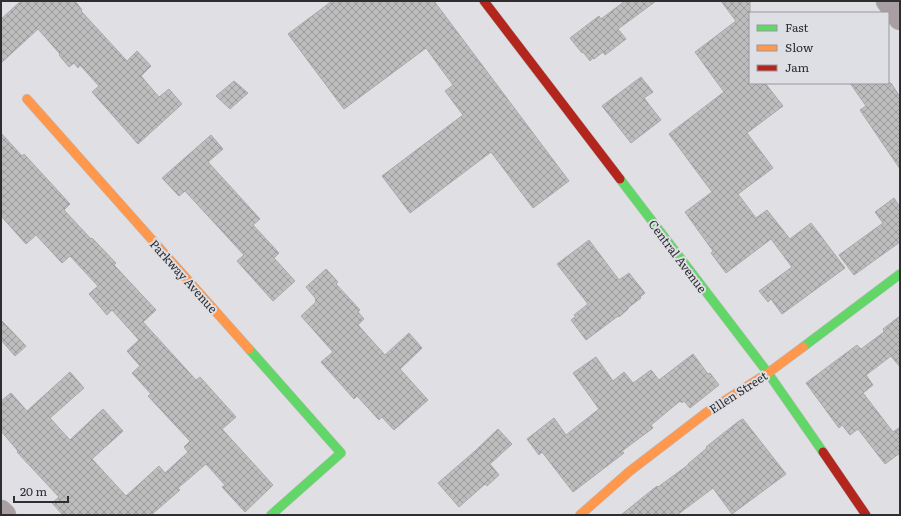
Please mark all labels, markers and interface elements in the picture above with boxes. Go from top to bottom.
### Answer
legend [749,12,889,84]
text: Fast [785,18,809,36]
text: Slow [785,38,814,56]
text: Jam [785,58,810,76]
street label: Central Avenue [645,216,711,296]
street label: Parkway Avenue [146,235,222,317]
street label: Ellen Street [705,366,771,418]
scale bar [14,478,68,504]
text: 20 m [20,482,47,500]

